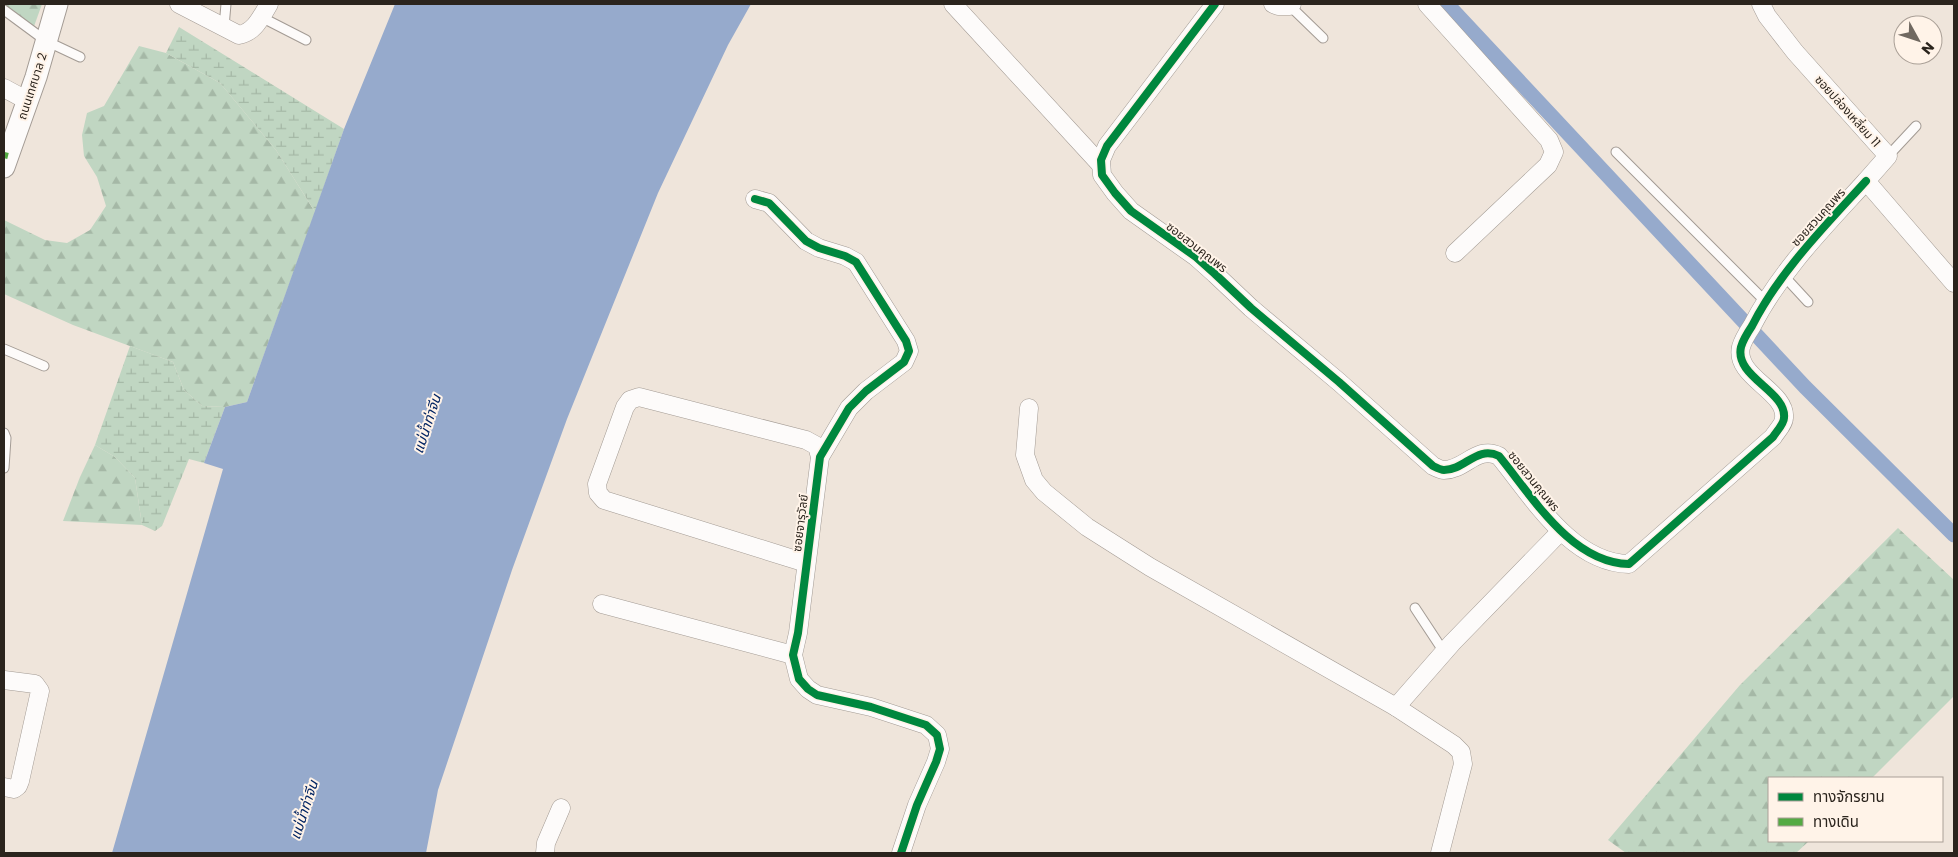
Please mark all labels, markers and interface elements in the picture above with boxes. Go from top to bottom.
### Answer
north arrow [1893,15,1943,65]
text: N [1917,38,1939,59]
street label: ถนนเทศบาล 2 [13,50,51,122]
street label: ซอยปล่องเหลี่ยม 11 [1811,72,1885,150]
street label: ซอยสวนคุณพร [1787,184,1849,250]
street label: ซอยสวนคุณพร [1163,218,1231,276]
water label: แม่น้ำท่าจีน [408,391,446,456]
street label: ซอยสวนคุณพร [1504,447,1564,515]
street label: ซอยจารุวัลย์ [788,493,812,553]
water label: แม่น้ำท่าจีน [285,777,323,842]
legend [1768,777,1943,842]
text: ทางจักรยาน [1813,786,1885,807]
text: ทางเดิน [1813,811,1859,832]

